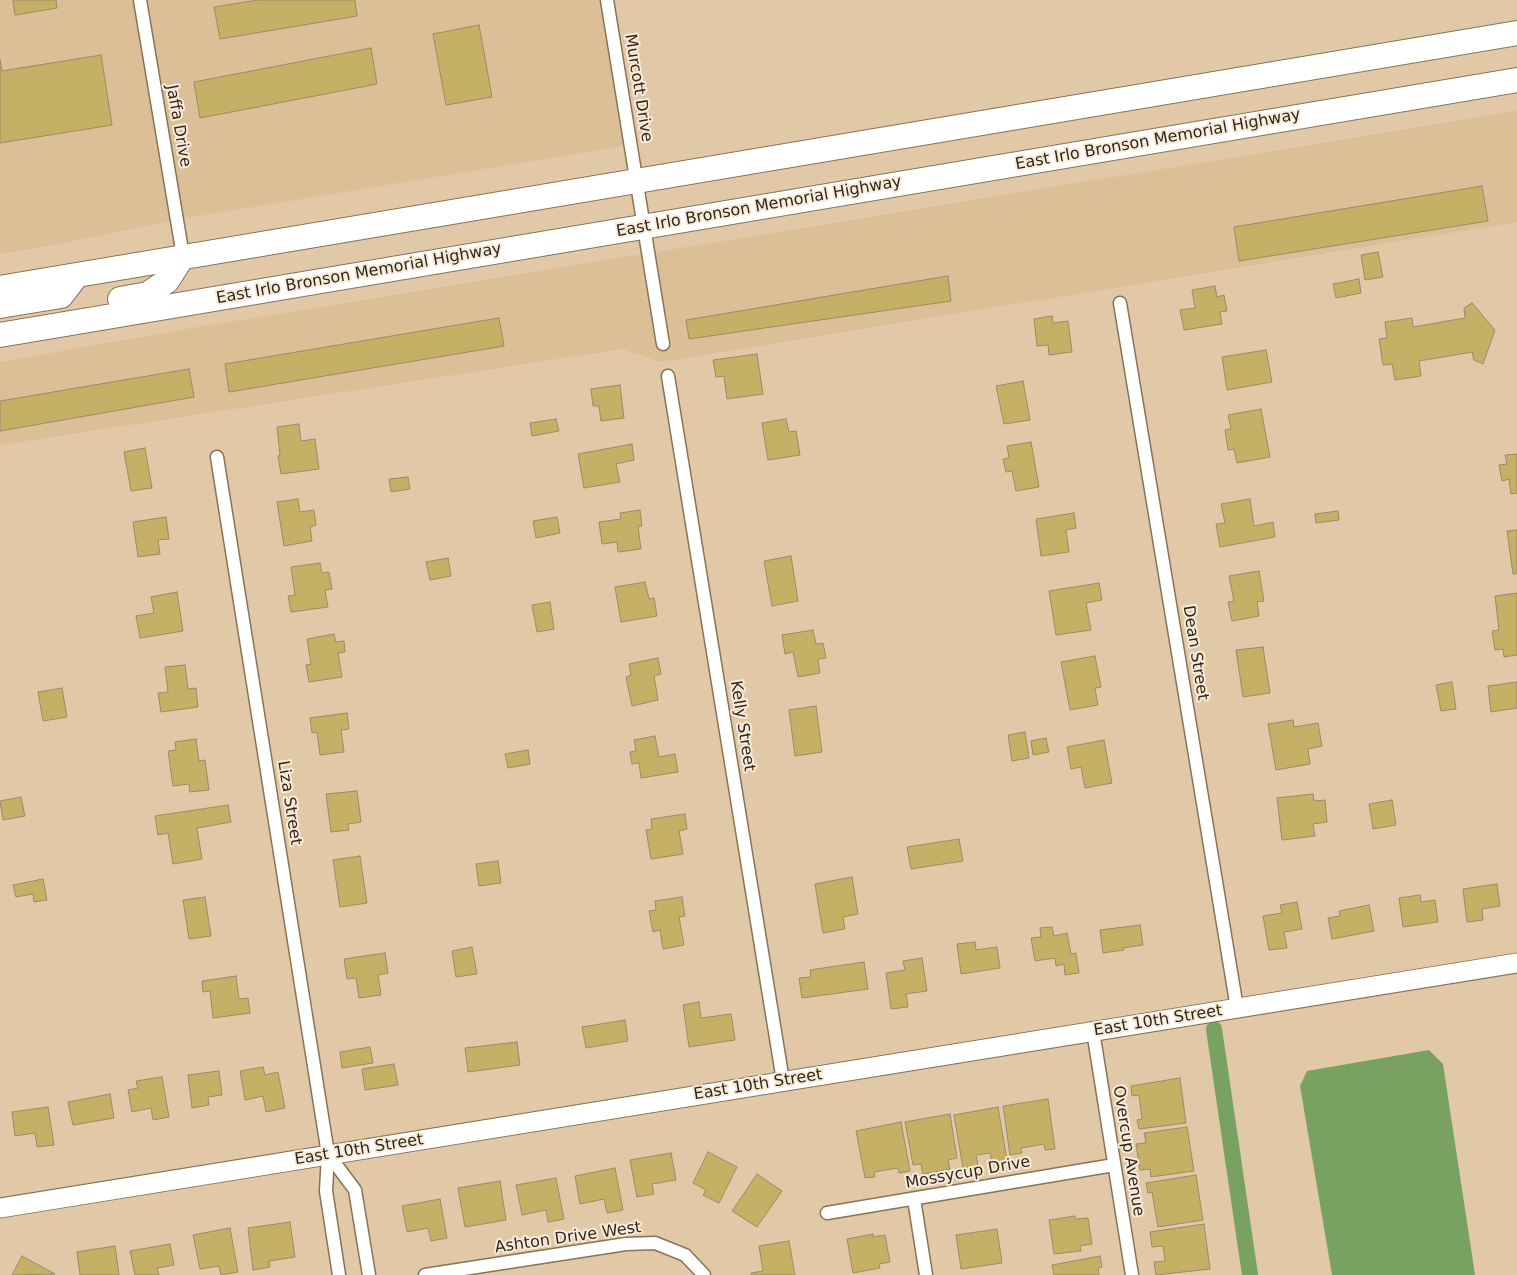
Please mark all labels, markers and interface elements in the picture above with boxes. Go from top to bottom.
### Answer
street label: Murcott Drive [620,33,656,143]
street label: Jaffa Drive [161,83,195,169]
street label: East Irlo Bronson Memorial Highway [1014,105,1302,175]
street label: East Irlo Bronson Memorial Highway [615,172,903,242]
street label: East Irlo Bronson Memorial Highway [215,239,503,309]
street label: Dean Street [1178,604,1212,702]
street label: Kelly Street [725,679,759,773]
street label: Liza Street [273,759,305,847]
street label: East 10th Street [1092,1001,1224,1041]
street label: East 10th Street [692,1065,824,1105]
street label: Overcup Avenue [1108,1084,1148,1218]
street label: East 10th Street [293,1130,425,1170]
street label: Mossycup Drive [904,1153,1032,1193]
street label: Ashton Drive West [493,1218,643,1258]

